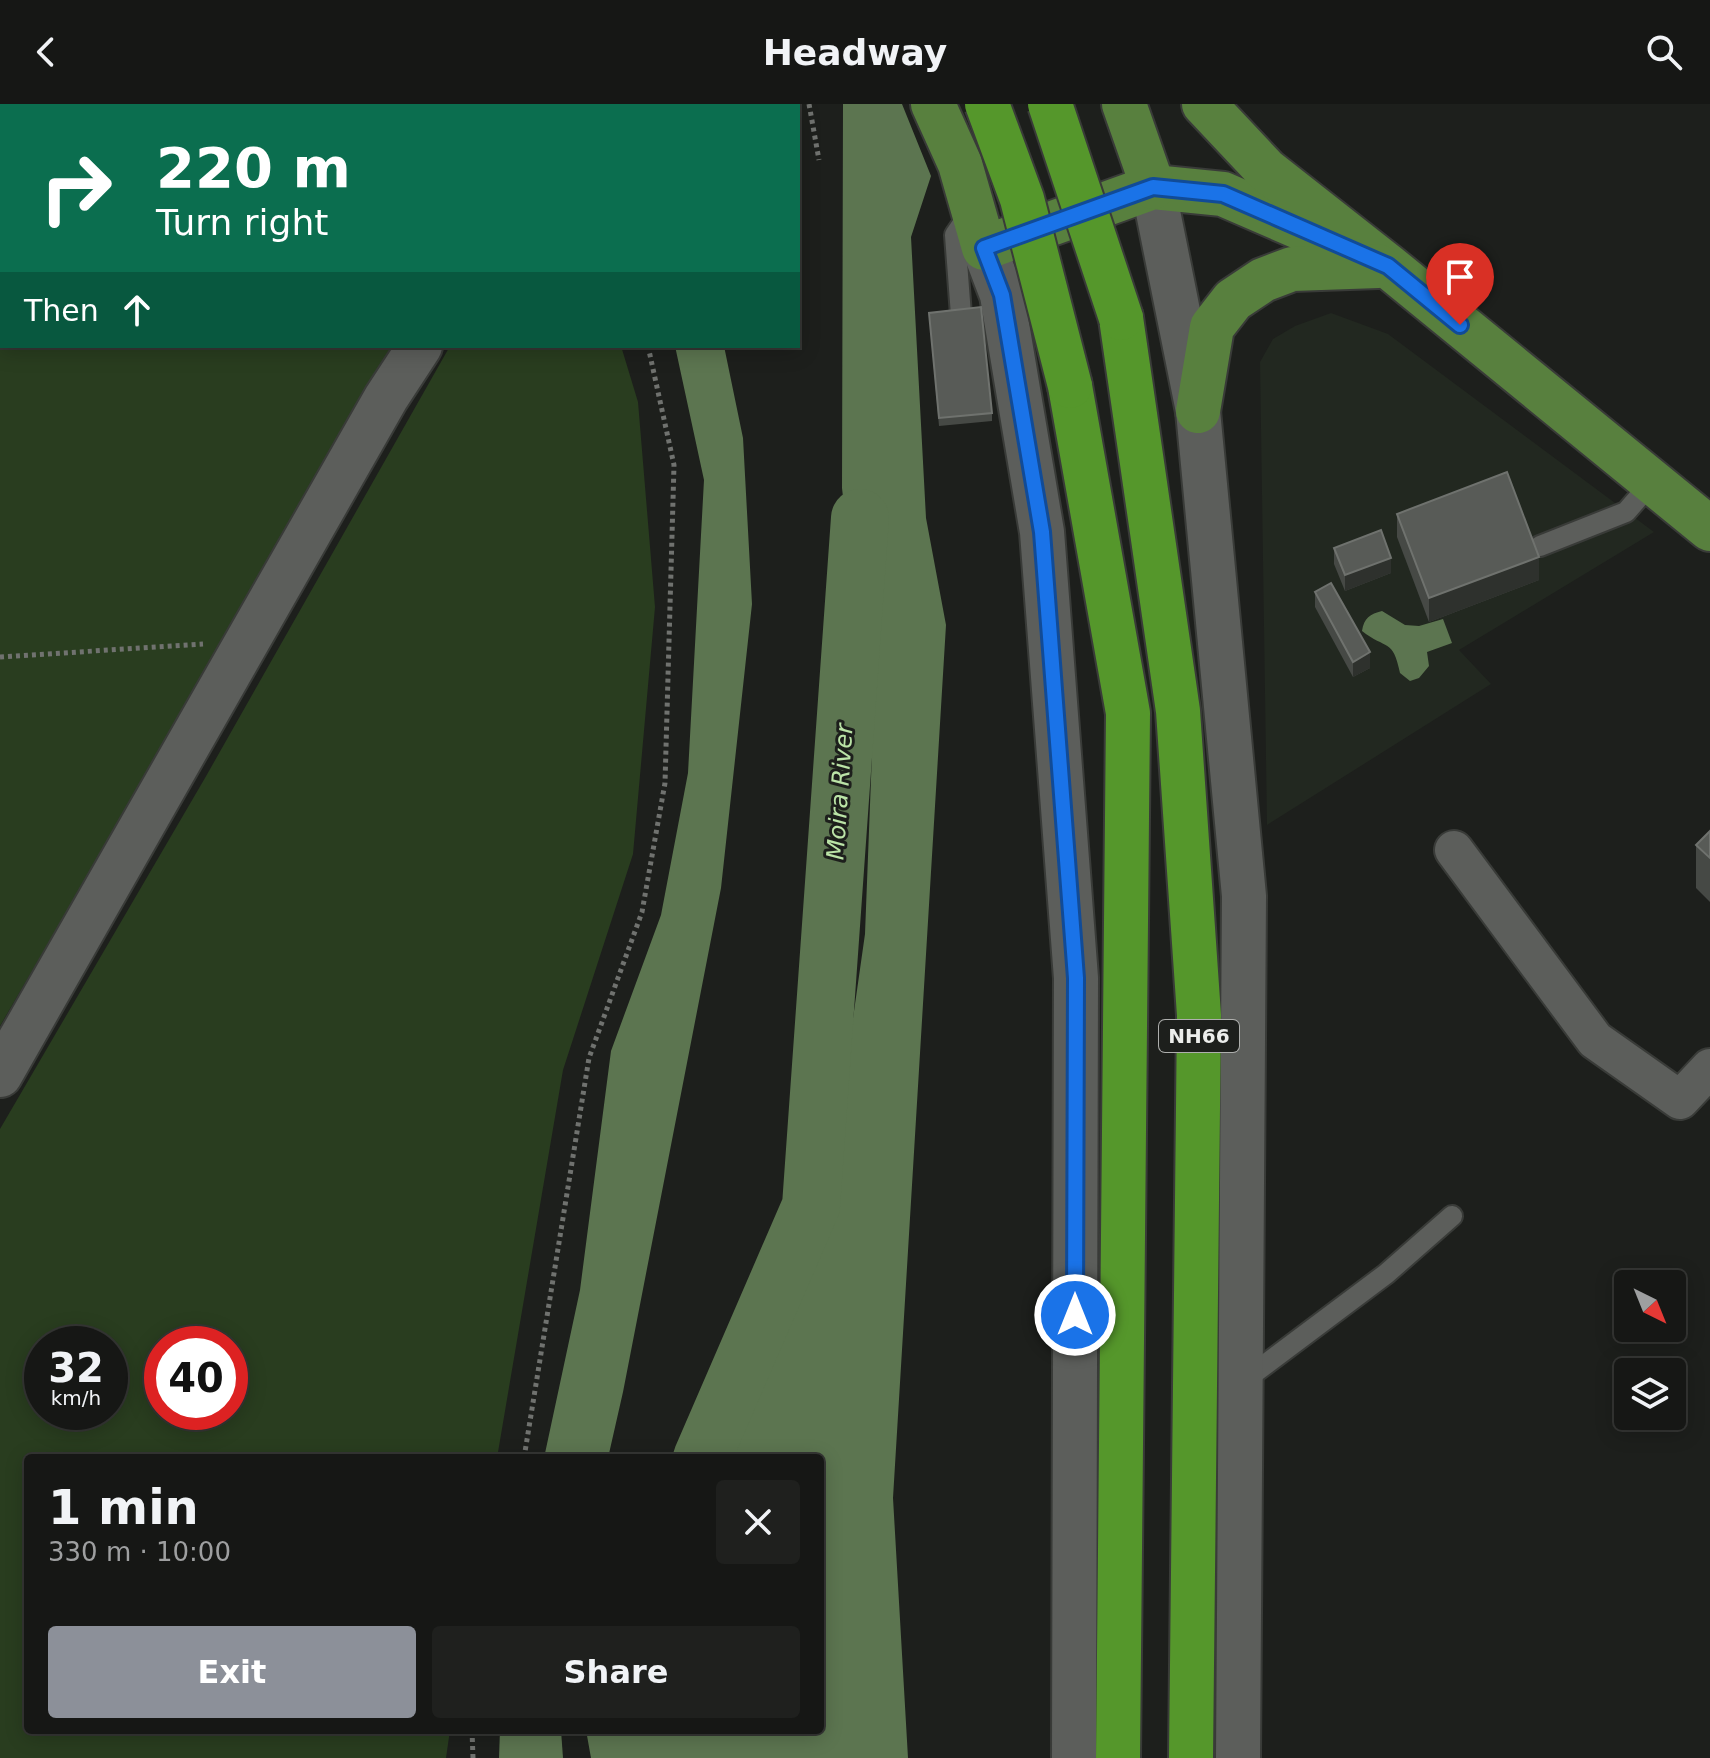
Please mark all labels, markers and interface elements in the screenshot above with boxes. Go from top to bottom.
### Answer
icon: back [24,30,68,74]
icon: search [1642,30,1686,74]
text: Headway [763,32,947,73]
text: 220 m [156,135,351,200]
icon: right [24,136,128,240]
text: Turn right [156,202,328,243]
pin [1426,243,1494,325]
icon: arrive [1438,255,1482,299]
icon: ahead [115,288,159,332]
text: Then [24,293,99,328]
water label: Moira River [821,721,859,861]
road number: NH66 [1159,1020,1239,1052]
north arrow [1614,1270,1686,1342]
map controls [1614,1270,1686,1430]
position arrow [1033,1273,1117,1357]
speed limit sign: 40 [144,1326,248,1430]
text: 32 [48,1345,104,1391]
button: layers [1614,1358,1686,1430]
text: km/h [51,1386,101,1410]
text: 1 min [48,1479,199,1535]
button: close [716,1480,800,1564]
text: 330 m · 10:00 [48,1537,231,1567]
button: Exit [48,1626,416,1718]
button: Share [432,1626,800,1718]

